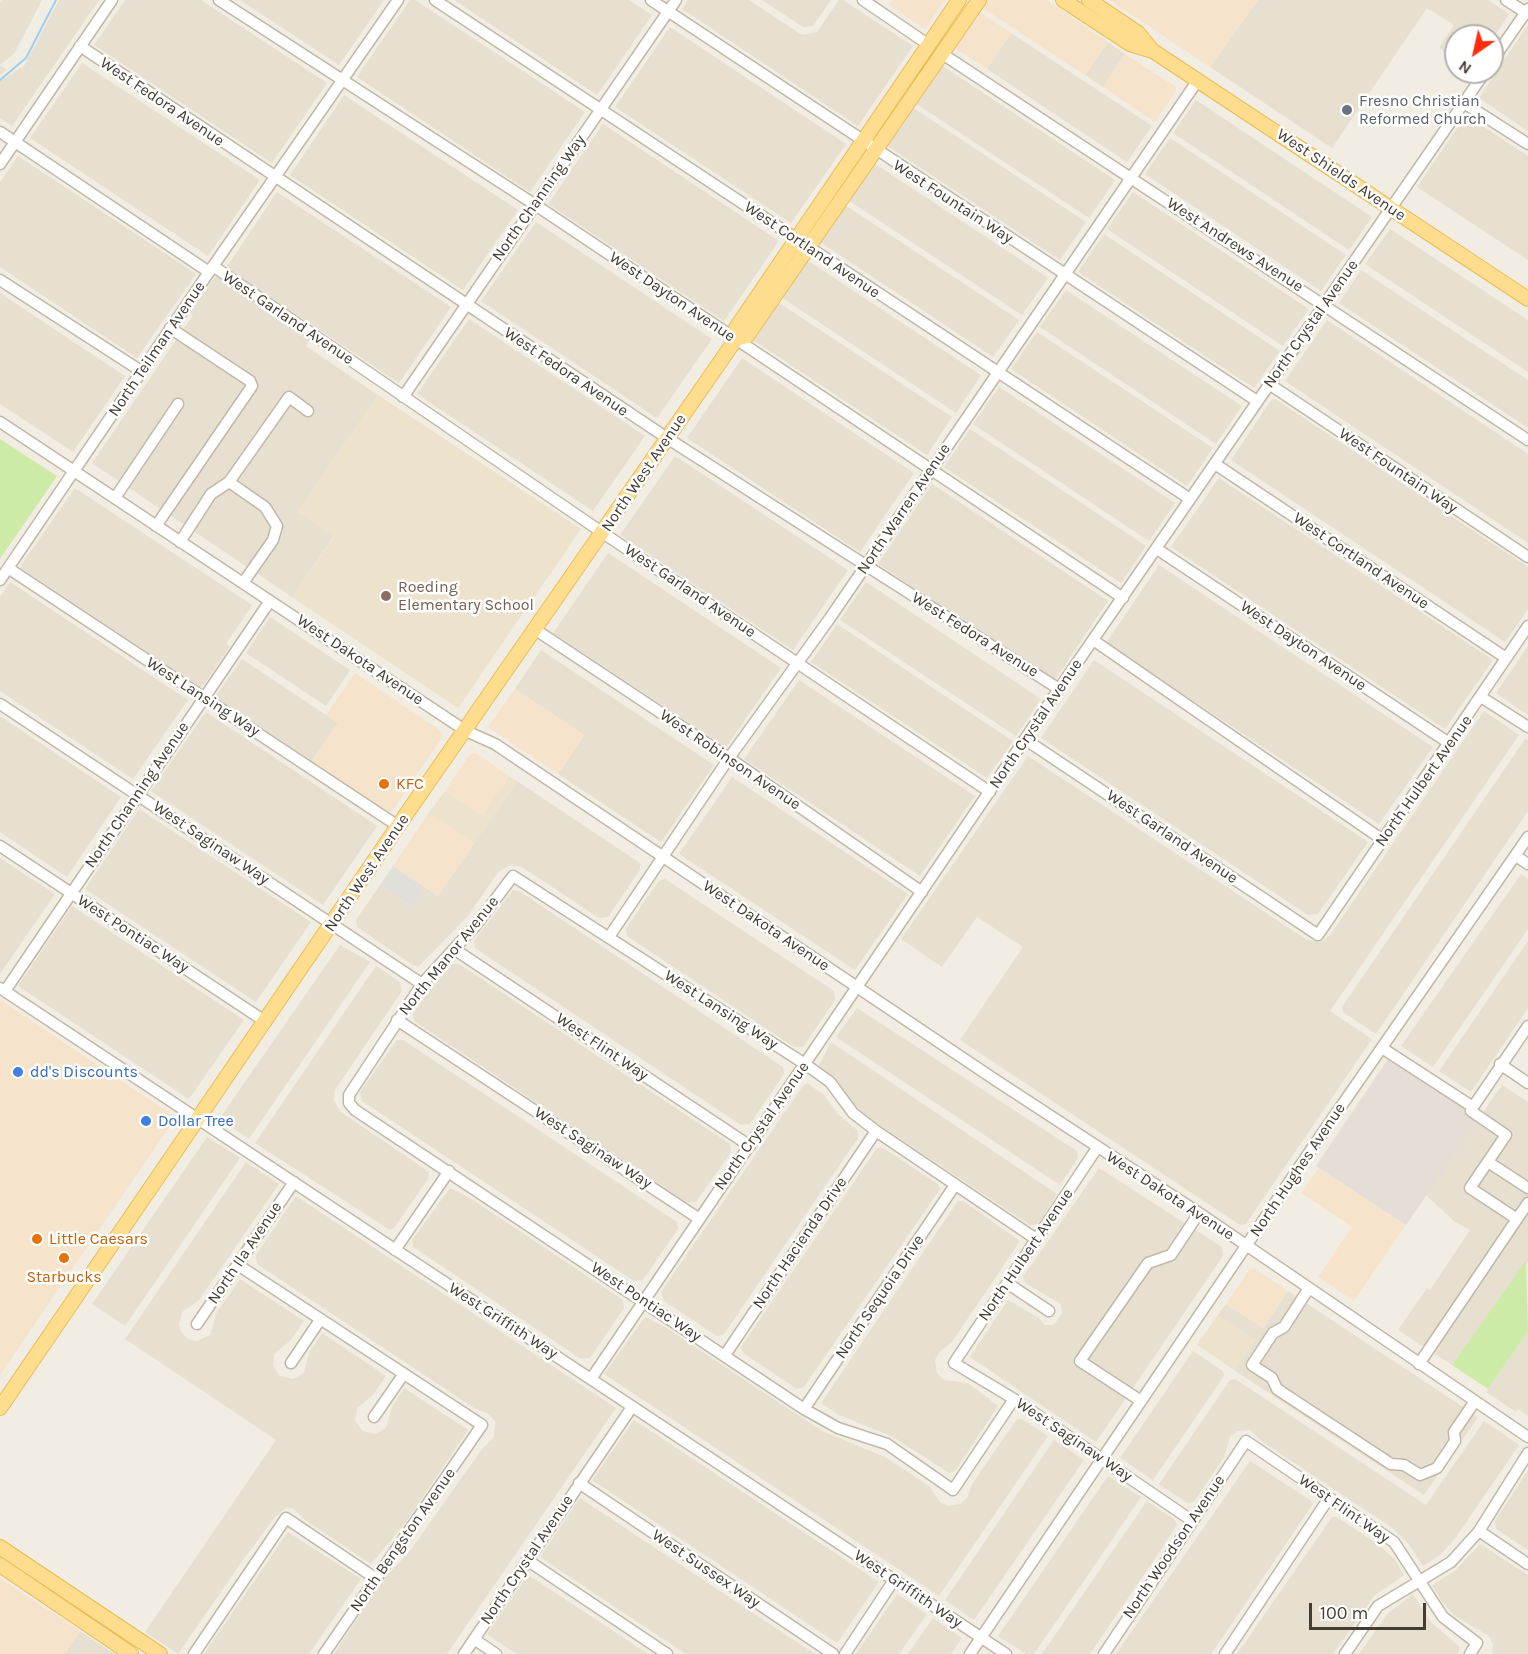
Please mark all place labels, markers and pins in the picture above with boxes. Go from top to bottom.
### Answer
place label: Fresno Christian Reformed Church [1359,91,1486,129]
marker: Fresno Christian Reformed Church [1340,103,1354,117]
place label: Roeding Elementary School [398,577,534,615]
marker: Roeding Elementary School [379,589,393,603]
place label: KFC [396,774,424,794]
marker: KFC [377,777,391,791]
place label: dd's Discounts [30,1062,138,1082]
marker: dd's Discounts [11,1065,25,1079]
place label: Dollar Tree [158,1111,234,1131]
marker: Dollar Tree [139,1114,153,1128]
place label: Little Caesars [49,1229,148,1249]
marker: Little Caesars [30,1232,44,1246]
marker: Starbucks [57,1251,71,1265]
place label: Starbucks [26,1267,102,1287]

